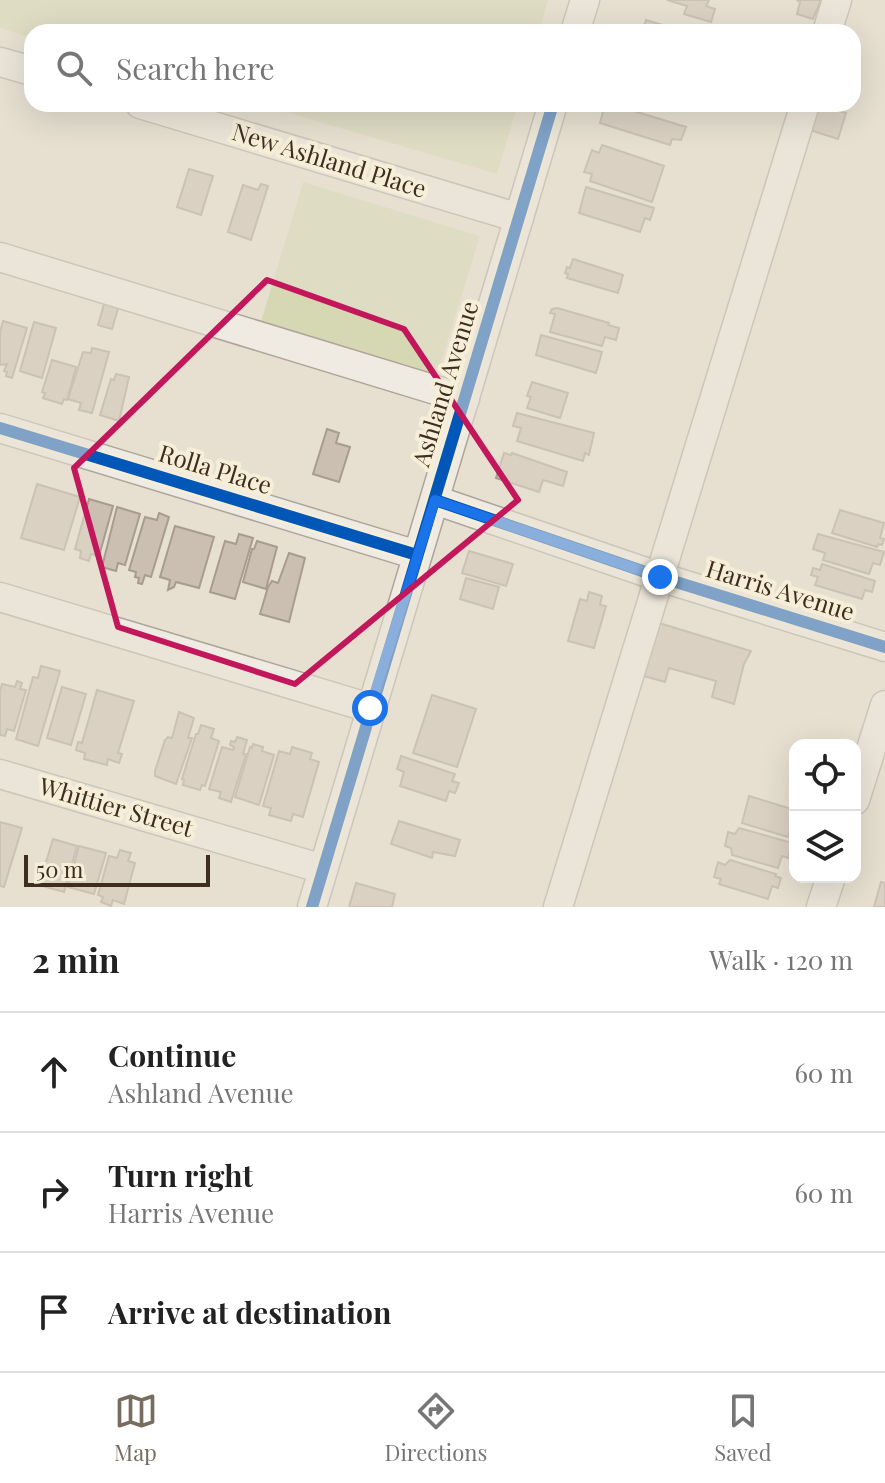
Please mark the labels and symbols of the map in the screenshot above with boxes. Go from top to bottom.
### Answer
street label: New Ashland Place [229,114,430,204]
street label: Ashland Avenue [403,297,484,471]
street label: Rolla Place [155,436,276,500]
street label: Harris Avenue [703,551,859,627]
route end [642,559,678,595]
route start [352,690,388,726]
street label: Whittier Street [35,769,198,843]
scale bar [24,851,210,887]

